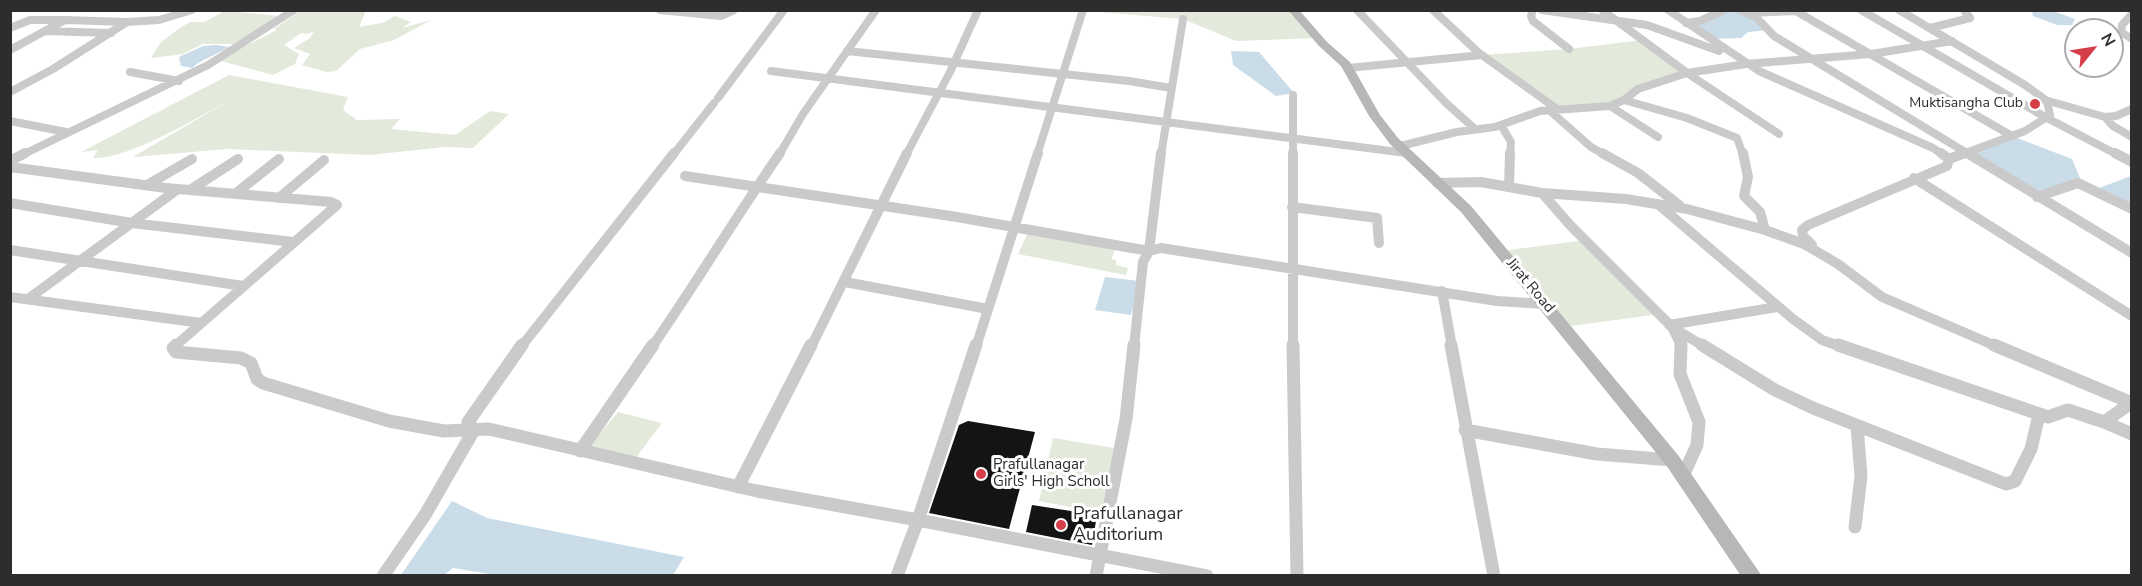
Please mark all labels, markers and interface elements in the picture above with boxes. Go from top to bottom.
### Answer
north arrow [2064,18,2124,78]
text: N [2095,29,2120,51]
place label: Muktisangha Club [1909,96,2023,112]
marker: Muktisangha Club [2028,97,2042,111]
street label: Jirat Road [1502,255,1558,317]
place label: Prafullanagar Girls' High Scholl [993,456,1109,491]
marker: Prafullanagar Girls' High Scholl [974,467,988,481]
place label: Prafullanagar Auditorium [1073,504,1183,546]
marker: Prafullanagar Auditorium [1054,518,1068,532]

